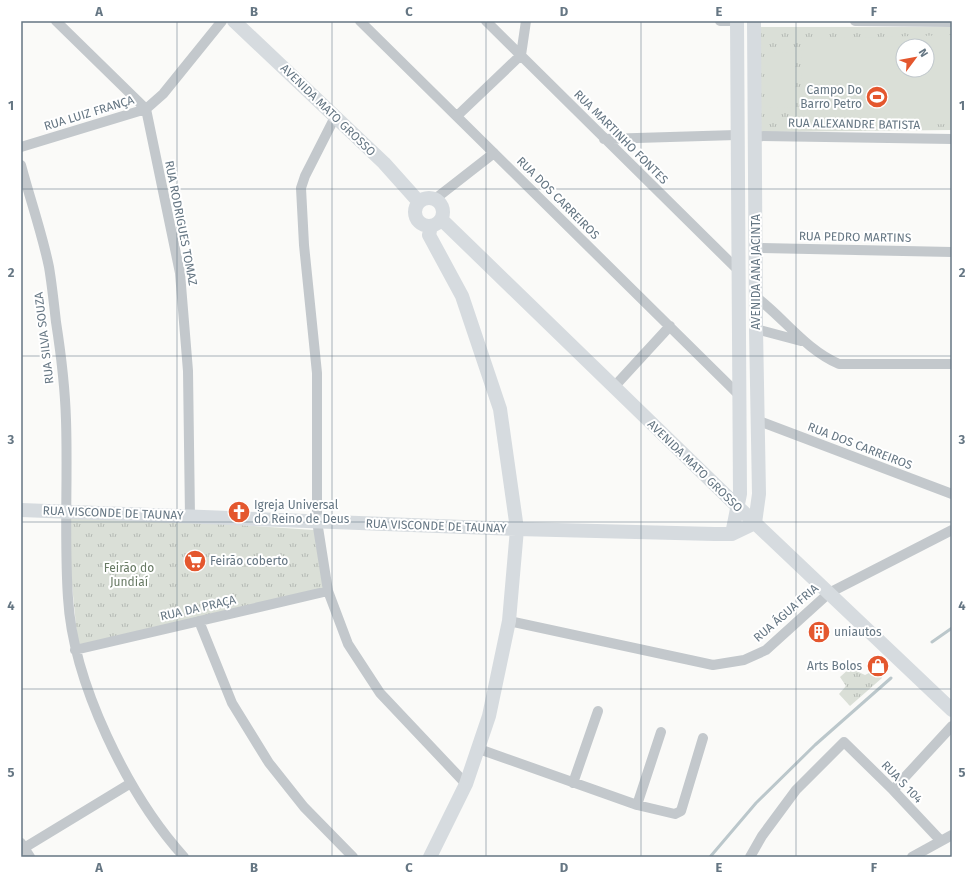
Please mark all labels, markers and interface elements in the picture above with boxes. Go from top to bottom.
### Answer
text: A [94,4,103,19]
text: B [250,4,258,19]
text: C [405,4,413,19]
text: D [560,4,569,19]
text: E [716,4,723,19]
text: F [871,4,878,19]
north arrow [895,38,935,78]
text: N [916,46,931,60]
street label: AVENIDA MATO GROSSO [278,61,378,159]
place label: Campo Do Barro Petro [800,83,862,111]
sports icon: Campo Do Barro Petro [864,84,890,110]
street label: RUA MARTINHO FONTES [571,87,671,187]
street label: RUA LUIZ FRANÇA [42,93,136,133]
text: 1 [8,98,14,113]
text: 1 [959,98,965,113]
street label: RUA ALEXANDRE BATISTA [788,116,920,132]
street label: RUA DOS CARREIROS [514,154,602,242]
street label: RUA RODRIGUES TOMAZ [162,159,200,287]
street label: AVENIDA ANA JACINTA [749,214,763,330]
street label: RUA PEDRO MARTINS [799,229,912,245]
text: 2 [8,265,15,280]
text: 2 [959,265,966,280]
street label: RUA SILVA SOUZA [31,291,57,385]
street label: AVENIDA MATO GROSSO [645,417,745,515]
street label: RUA DOS CARREIROS [806,420,915,473]
text: 3 [7,432,15,447]
text: 3 [958,432,966,447]
place label: Igreja Universal do Reino de Deus [254,498,350,526]
church icon: Igreja Universal do Reino de Deus [226,499,252,525]
street label: RUA VISCONDE DE TAUNAY [42,504,184,522]
street label: RUA VISCONDE DE TAUNAY [365,517,507,535]
supermarket icon: Feirão coberto [182,548,208,574]
place label: Feirão coberto [210,554,288,568]
park label: Feirão do Jundiaí [104,561,154,589]
street label: RUA ÁGUA FRIA [750,580,821,645]
street label: RUA DA PRAÇA [159,592,237,624]
text: 4 [7,598,15,613]
text: 4 [958,598,966,613]
building icon: uniautos [806,619,832,645]
place label: uniautos [834,625,882,639]
shop icon: Arts Bolos [865,653,891,679]
place label: Arts Bolos [807,659,862,673]
street label: RUA S 104 [879,758,926,806]
text: 5 [8,765,15,780]
text: 5 [959,765,966,780]
text: A [94,860,103,875]
text: B [250,860,258,875]
text: C [405,860,413,875]
text: D [560,860,569,875]
text: E [716,860,723,875]
text: F [871,860,878,875]

